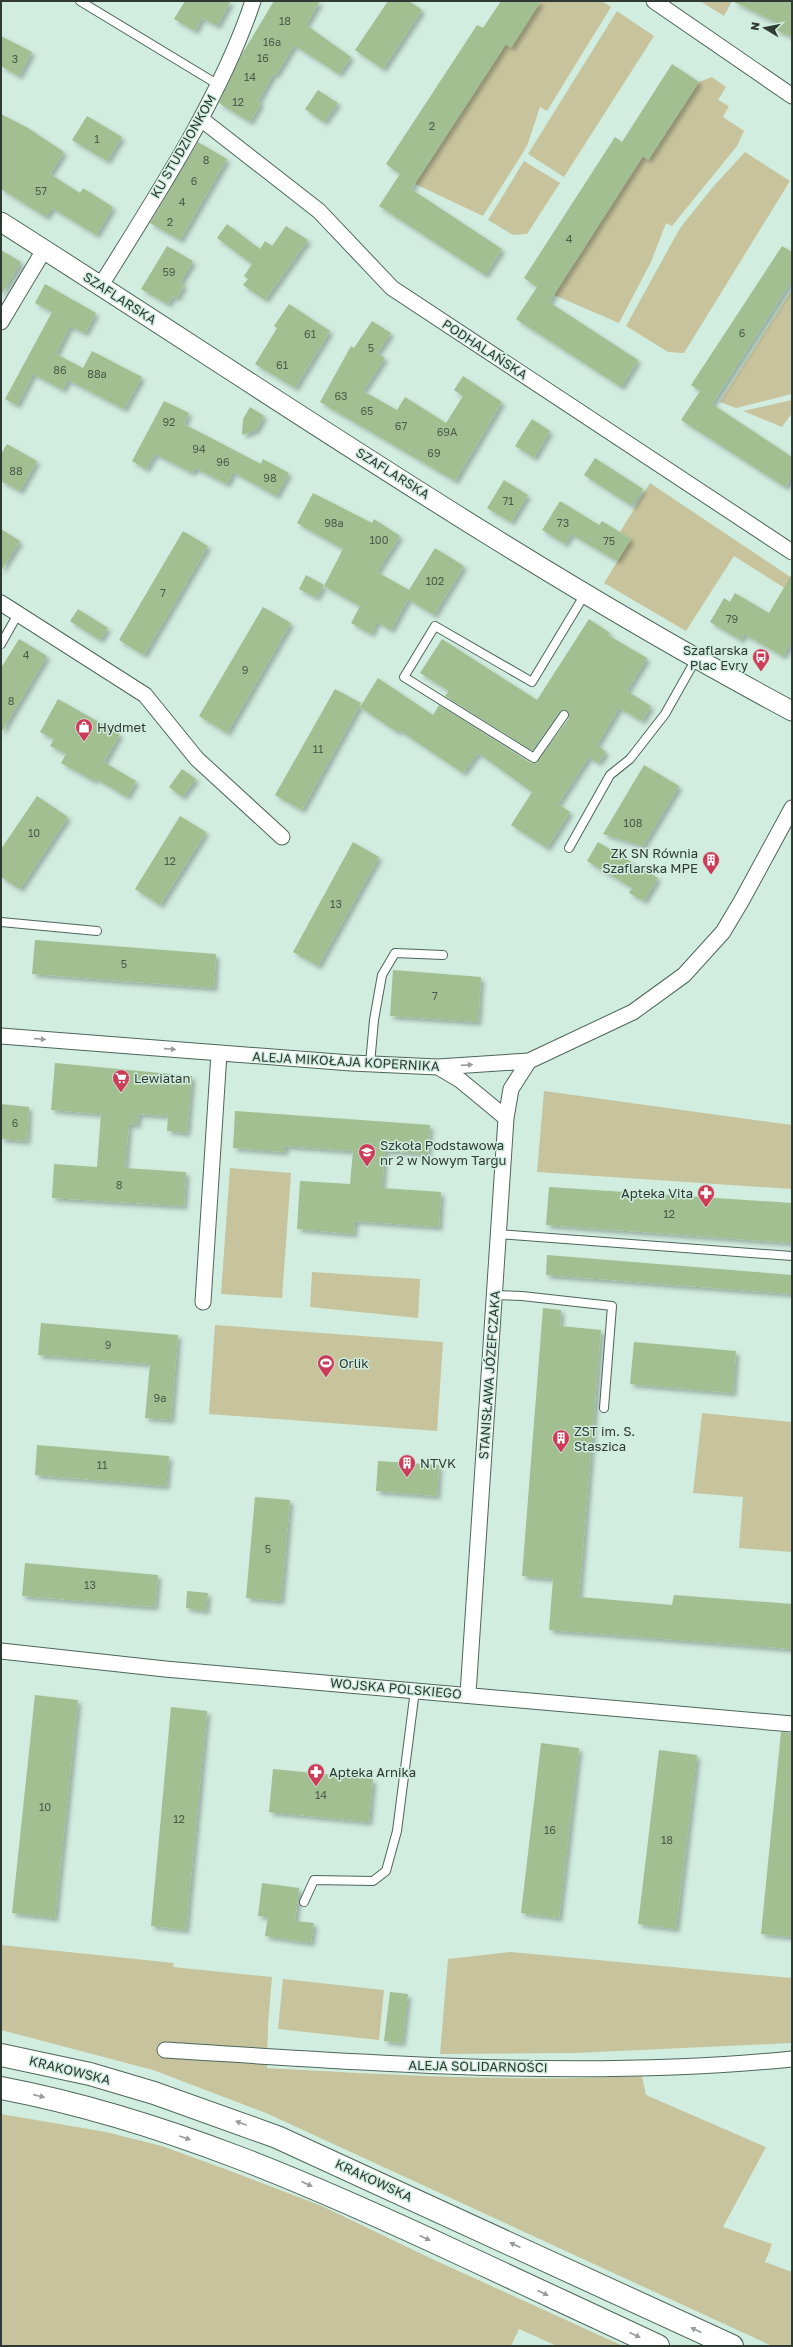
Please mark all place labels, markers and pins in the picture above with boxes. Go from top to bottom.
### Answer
place label: Szaflarska Plac Evry [683,642,749,673]
bus stop icon: Szaflarska Plac Evry [751,647,771,672]
shop icon: Hydmet [74,717,94,742]
place label: Hydmet [97,719,146,735]
place label: ZK SN Równia Szaflarska MPE [602,845,698,876]
building icon: ZK SN Równia Szaflarska MPE [701,850,721,875]
supermarket icon: Lewiatan [111,1068,131,1093]
place label: Lewiatan [134,1070,190,1086]
place label: Szkoła Podstawowa nr 2 w Nowym Targu [380,1137,506,1168]
school or university icon: Szkoła Podstawowa nr 2 w Nowym Targu [357,1142,377,1167]
pharmacy icon: Apteka Vita [696,1183,716,1208]
place label: Apteka Vita [621,1185,693,1201]
sports icon: Orlik [316,1353,336,1378]
place label: Orlik [339,1355,369,1371]
place label: ZST im. S. Staszica [574,1423,635,1454]
building icon: ZST im. S. Staszica [551,1428,571,1453]
building icon: NTVK [397,1453,417,1478]
place label: NTVK [420,1455,456,1471]
pharmacy icon: Apteka Arnika [306,1762,326,1787]
place label: Apteka Arnika [329,1764,416,1780]

